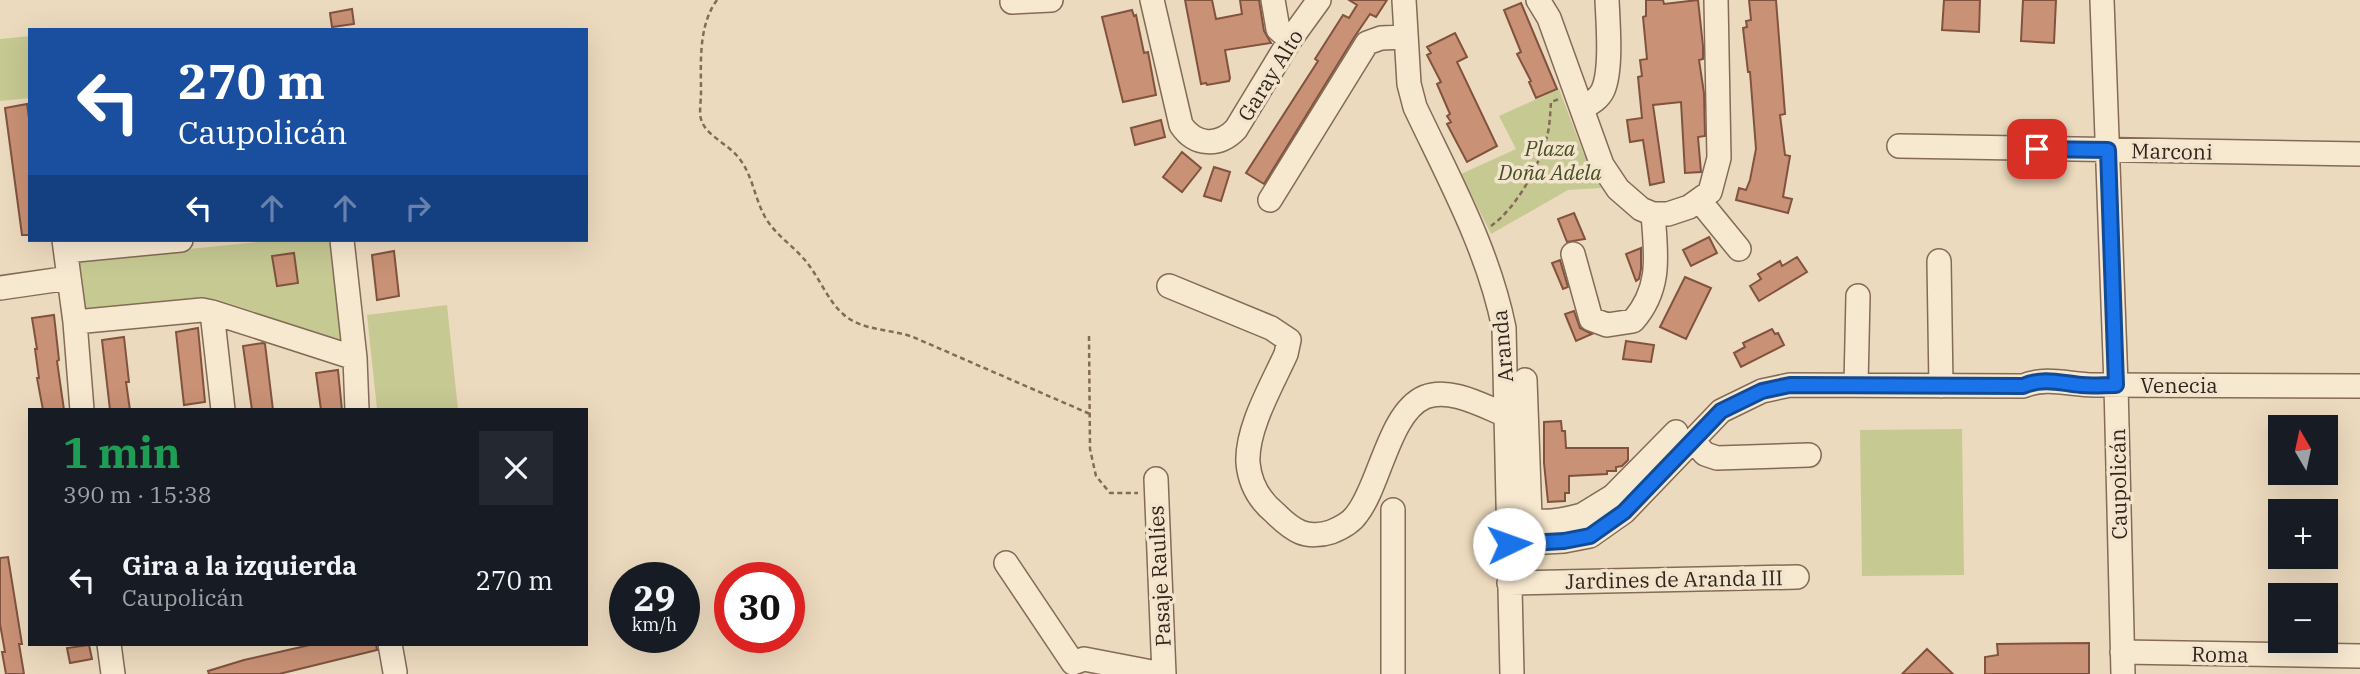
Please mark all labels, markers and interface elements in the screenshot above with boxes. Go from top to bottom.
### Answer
street label: Garay Alto [1231,24,1309,126]
text: 270 m [178,49,325,112]
icon: left [63,56,154,147]
text: Caupolicán [178,111,348,153]
pin [2007,119,2067,179]
icon: arrive [2018,130,2056,168]
park label: Plaza Doña Adela [1497,134,1602,186]
street label: Marconi [2131,136,2213,166]
icon: left [180,189,218,227]
icon: ahead [253,189,291,227]
icon: ahead [326,189,364,227]
icon: right [399,189,437,227]
street label: Aranda [1485,309,1519,383]
street label: Venecia [2140,371,2218,399]
north arrow [2268,415,2338,485]
map controls [2268,415,2338,653]
text: 1 min [63,425,181,480]
street label: Caupolicán [2103,428,2133,540]
button: close [479,431,553,505]
text: 390 m · 15:38 [63,479,212,509]
button: + [2268,499,2338,569]
street label: Pasaje Raulíes [1141,505,1177,647]
position arrow [1472,507,1546,581]
text: Gira a la izquierda [122,548,357,582]
icon: left [63,561,101,599]
speed limit sign: 30 [714,562,805,653]
text: 270 m [475,563,553,597]
street label: Jardines de Aranda III [1565,563,1783,595]
text: 29 [633,575,676,621]
text: Caupolicán [122,582,244,612]
button: − [2268,583,2338,653]
text: km/h [632,613,677,636]
street label: Roma [2191,640,2249,668]

